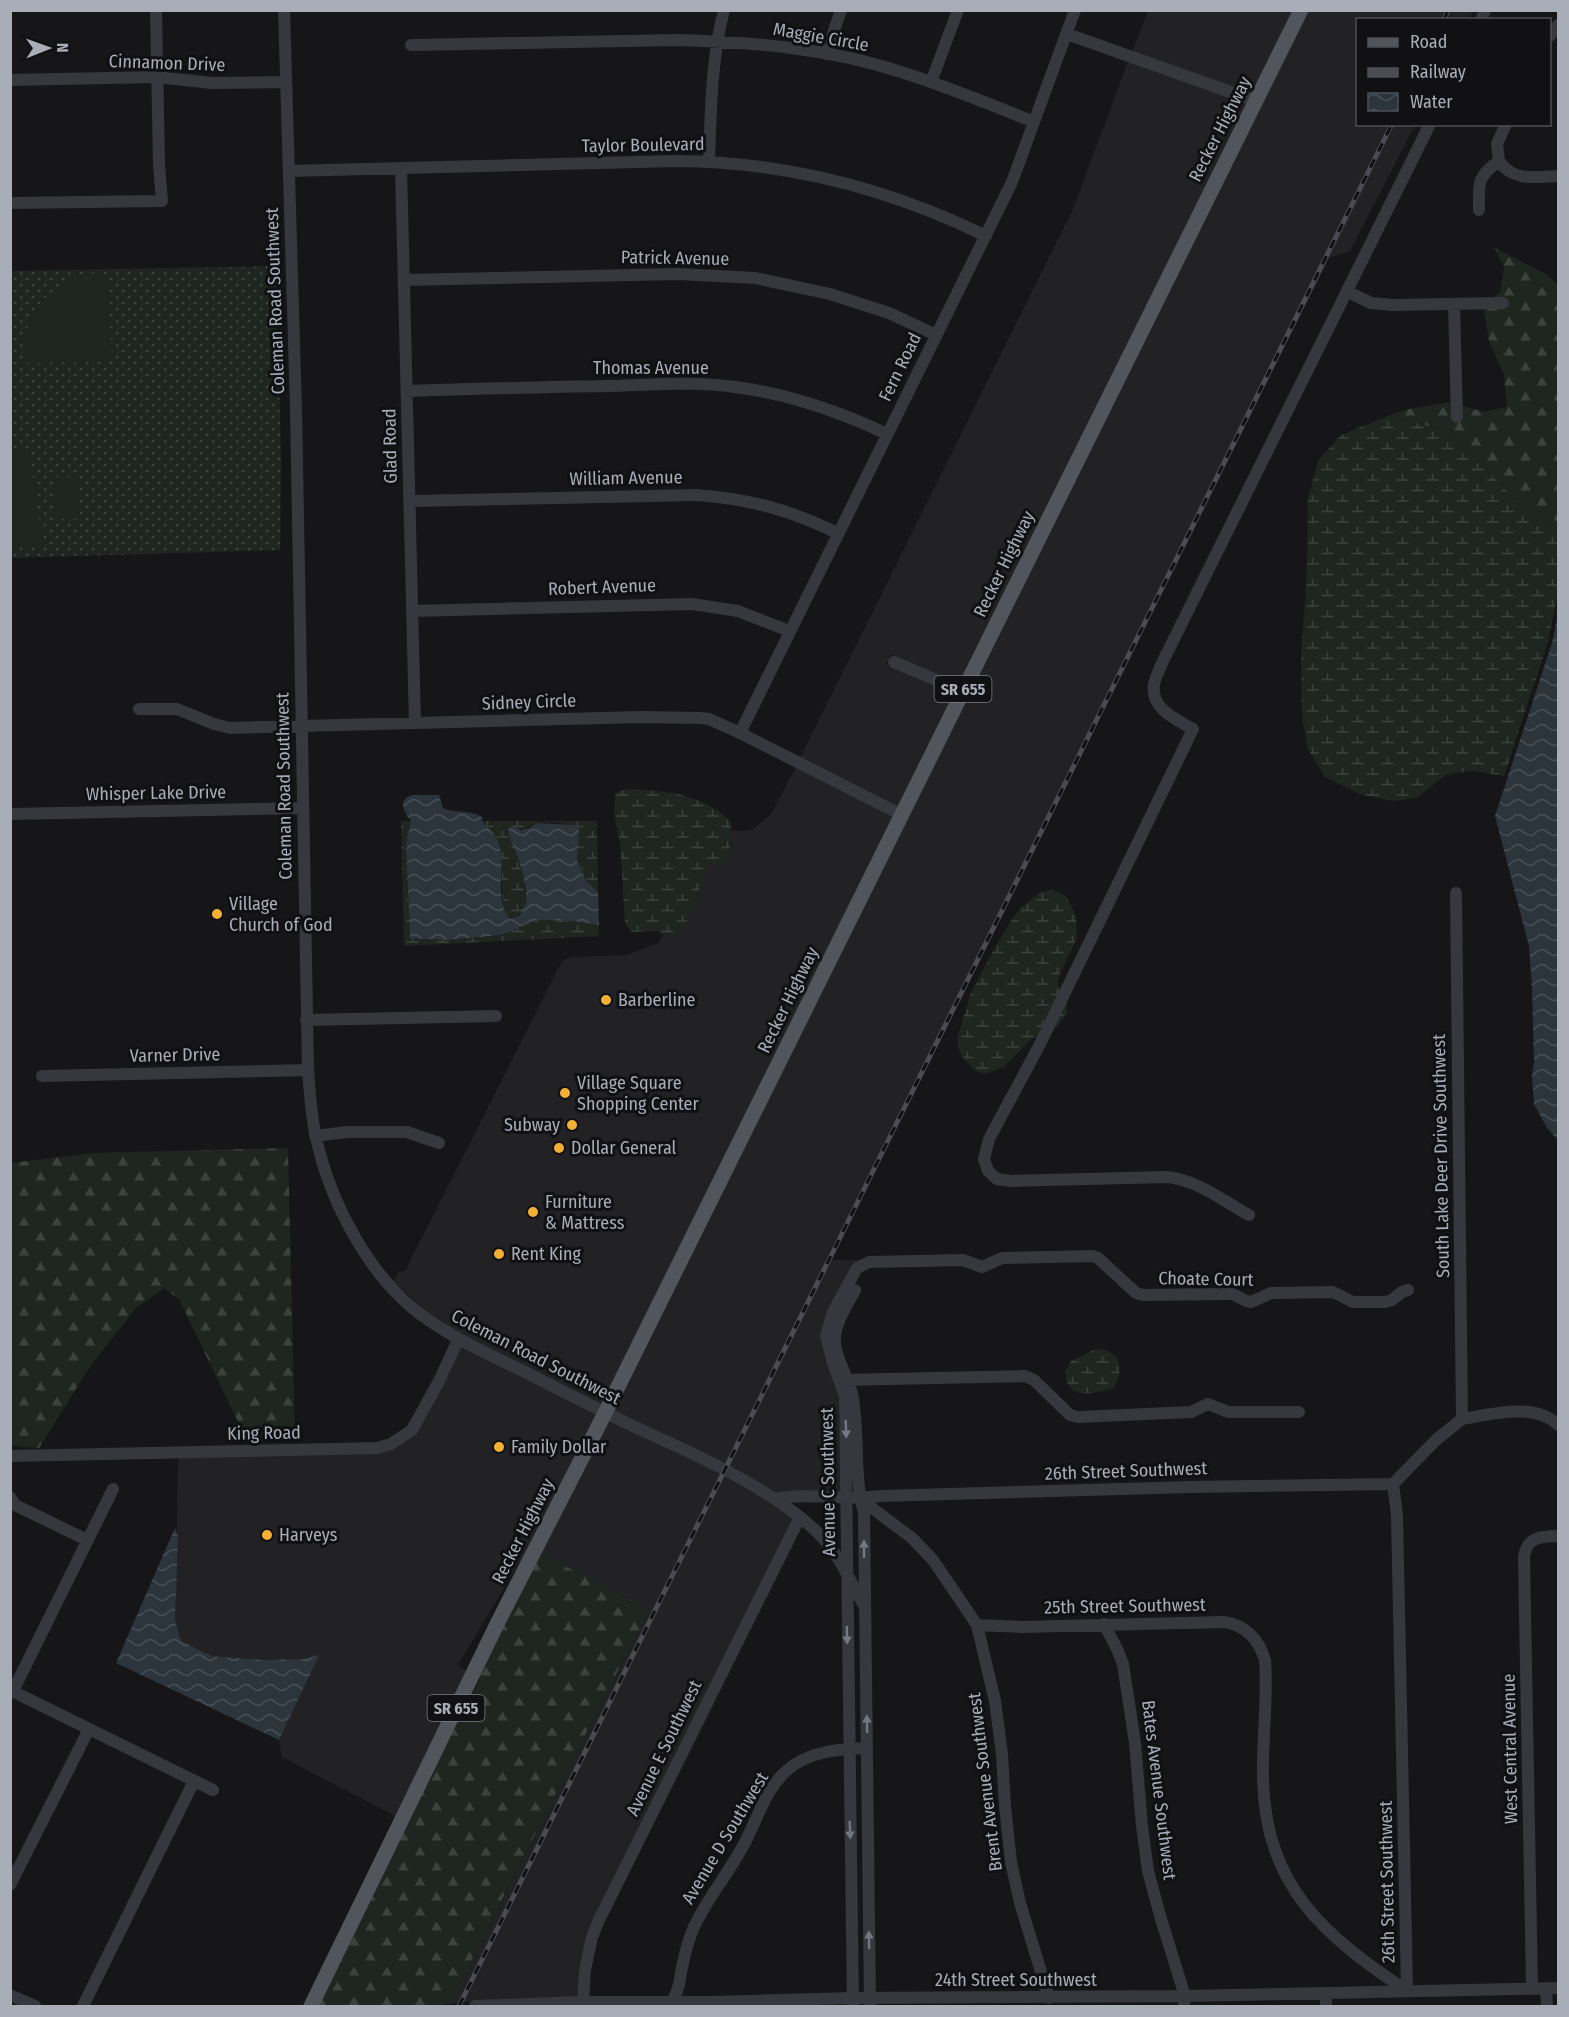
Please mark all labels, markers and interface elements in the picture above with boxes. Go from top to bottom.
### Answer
north arrow [18,18,78,78]
street label: Maggie Circle [771,18,871,56]
legend [1356,18,1551,126]
text: Road [1410,31,1447,53]
text: N [53,43,72,53]
street label: Cinnamon Drive [108,50,226,76]
text: Railway [1410,61,1466,83]
street label: Recker Highway [1184,73,1256,185]
text: Water [1410,91,1453,113]
street label: Taylor Boulevard [581,133,705,157]
street label: Coleman Road Southwest [261,207,289,395]
street label: Patrick Avenue [621,246,729,270]
street label: Fern Road [874,329,926,405]
street label: Thomas Avenue [593,357,709,379]
street label: Glad Road [378,408,402,484]
street label: William Avenue [569,466,683,490]
street label: Recker Highway [969,507,1039,621]
street label: Robert Avenue [548,574,656,600]
road number: SR 655 [934,676,992,702]
street label: Sidney Circle [481,689,577,715]
street label: Coleman Road Southwest [271,692,297,880]
street label: Whisper Lake Drive [86,781,226,805]
place label: Village Church of God [229,893,333,936]
marker: Village Church of God [210,907,224,921]
street label: Recker Highway [753,943,823,1057]
place label: Barberline [618,989,695,1011]
marker: Barberline [599,993,613,1007]
street label: South Lake Deer Drive Southwest [1428,1034,1454,1278]
street label: Varner Drive [130,1043,221,1067]
place label: Village Square Shopping Center [577,1072,699,1115]
marker: Village Square Shopping Center [558,1086,572,1100]
place label: Subway [504,1114,560,1136]
marker: Subway [565,1118,579,1132]
place label: Dollar General [571,1137,677,1159]
marker: Dollar General [552,1141,566,1155]
place label: Furniture & Mattress [545,1191,625,1234]
marker: Furniture & Mattress [526,1205,540,1219]
place label: Rent King [511,1243,582,1265]
marker: Rent King [492,1247,506,1261]
street label: Choate Court [1158,1267,1254,1291]
street label: Coleman Road Southwest [448,1305,624,1409]
street label: Avenue C Southwest [816,1407,840,1557]
one-way arrow [841,1419,851,1438]
street label: King Road [227,1421,301,1445]
place label: Family Dollar [511,1436,607,1458]
marker: Family Dollar [492,1440,506,1454]
street label: 26th Street Southwest [1044,1457,1208,1485]
street label: Recker Highway [487,1475,559,1587]
place label: Harveys [279,1524,338,1546]
marker: Harveys [260,1528,274,1542]
one-way arrow [859,1539,869,1558]
street label: 25th Street Southwest [1044,1594,1206,1618]
one-way arrow [842,1626,852,1645]
street label: West Central Avenue [1498,1673,1522,1824]
street label: Avenue E Southwest [622,1676,706,1820]
street label: Brent Avenue Southwest [963,1691,1007,1873]
road number: SR 655 [428,1695,484,1721]
street label: Bates Avenue Southwest [1137,1699,1181,1881]
one-way arrow [862,1715,872,1734]
street label: Avenue D Southwest [677,1768,773,1908]
street label: 26th Street Southwest [1375,1801,1399,1963]
one-way arrow [845,1821,855,1840]
one-way arrow [864,1931,873,1950]
street label: 24th Street Southwest [935,1969,1097,1991]

